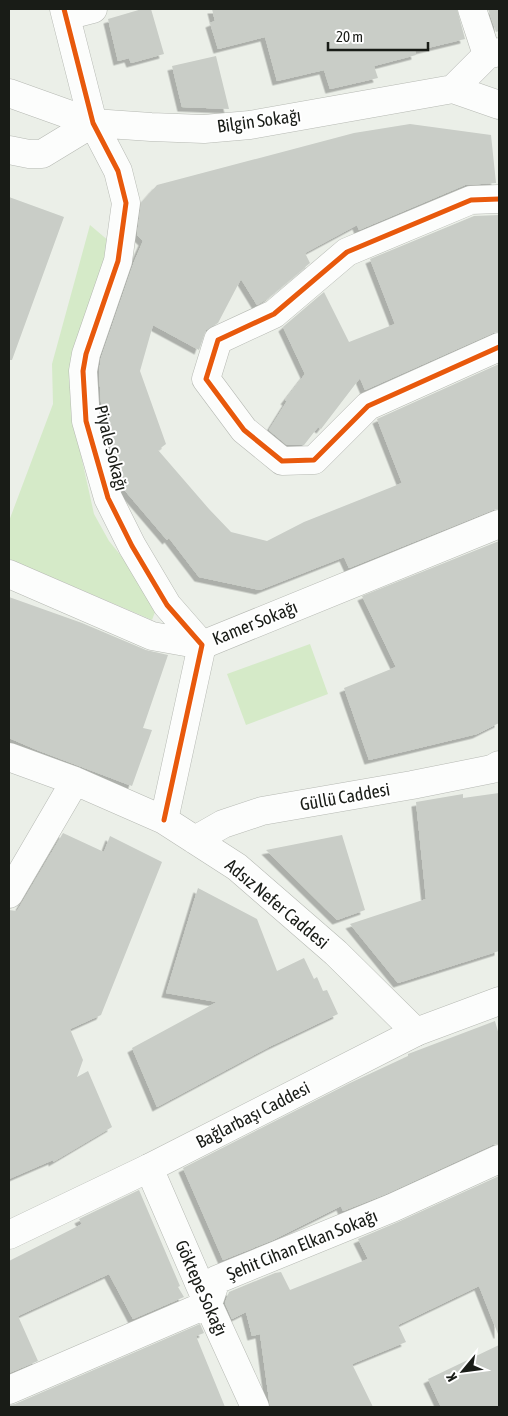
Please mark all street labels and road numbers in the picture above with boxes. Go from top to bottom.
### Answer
street label: Bilgin Sokağı [216,104,302,137]
street label: Piyale Sokağı [91,403,132,493]
street label: Kamer Sokağı [209,596,300,649]
street label: Güllü Caddesi [298,778,392,815]
street label: Adsız Nefer Caddesi [221,854,333,953]
street label: Bağlarbaşı Caddesi [192,1077,313,1152]
street label: Şehit Cihan Elkan Sokağı [223,1205,380,1284]
street label: Göktepe Sokağı [171,1237,232,1339]

